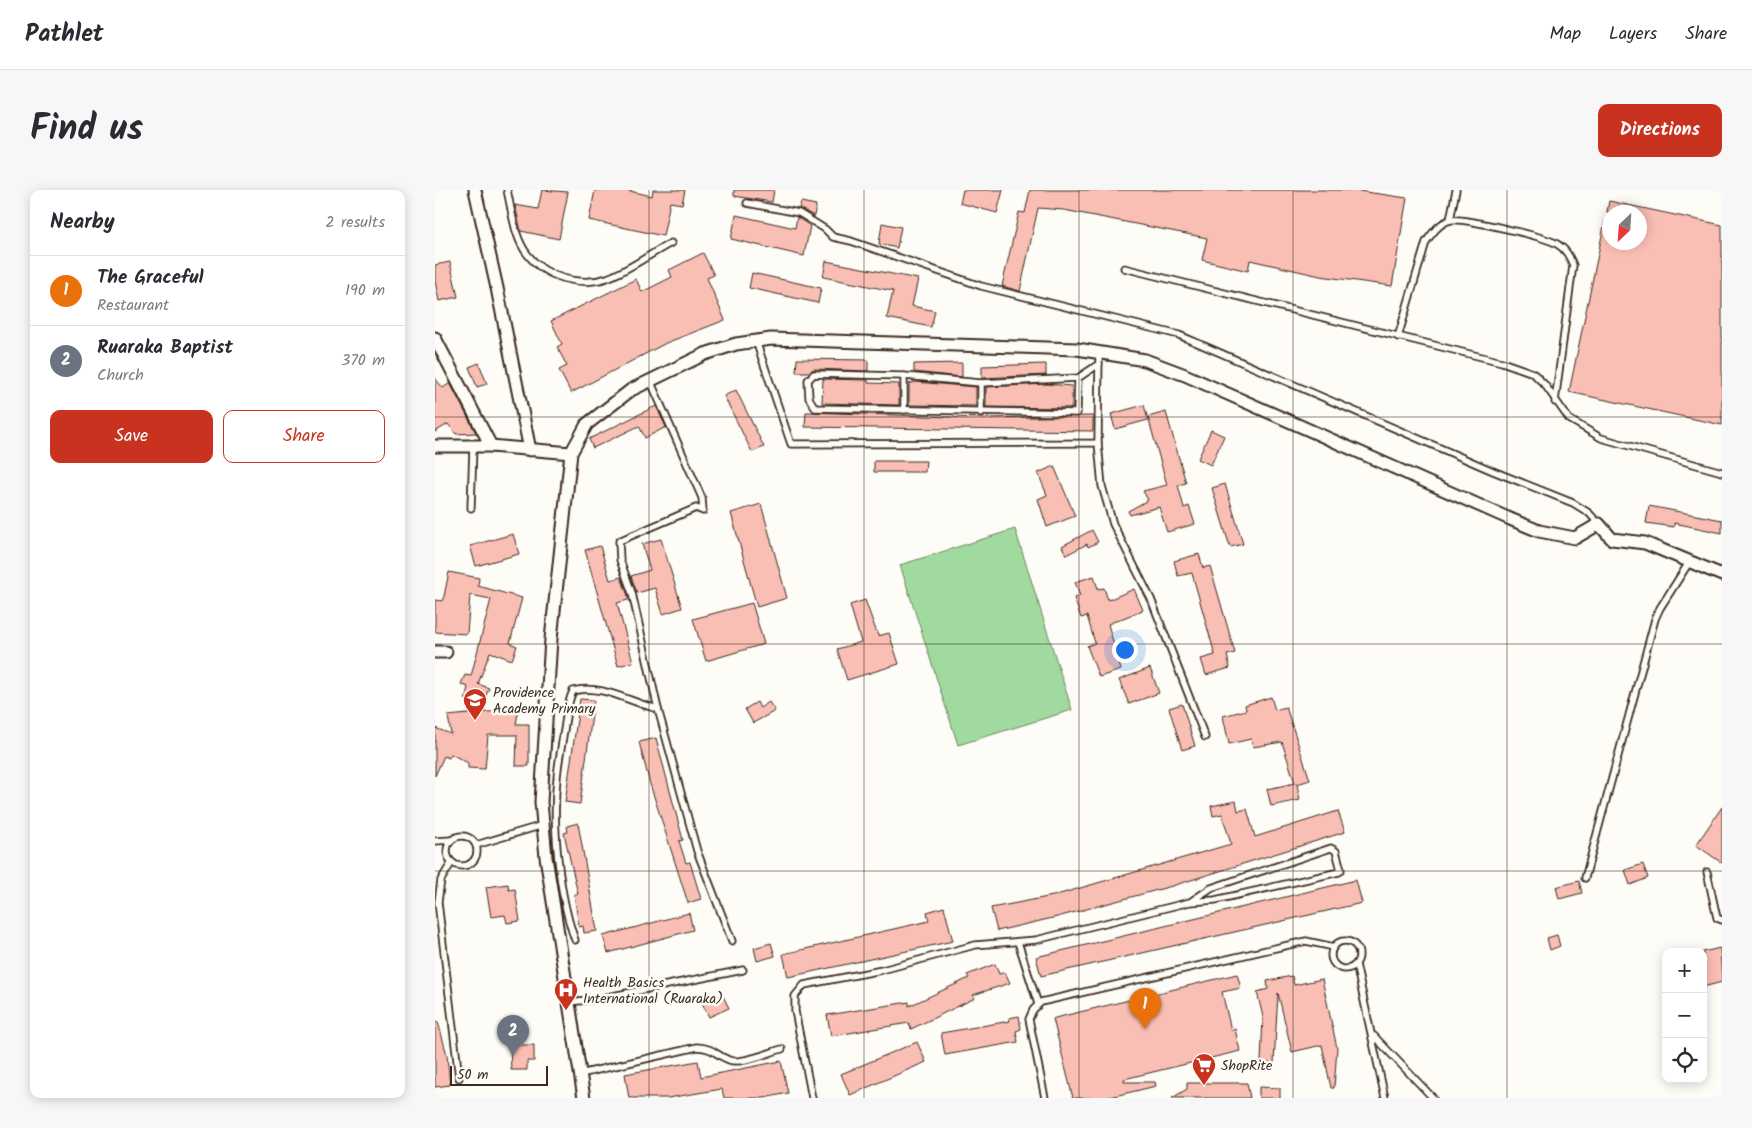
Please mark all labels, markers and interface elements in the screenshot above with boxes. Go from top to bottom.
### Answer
text: Pathlet [25,15,104,54]
text: Map [1550,20,1581,49]
text: Layers [1609,20,1657,49]
text: Share [1685,20,1727,49]
text: Find us [30,102,143,158]
button: Directions [1598,104,1722,157]
north arrow [1602,205,1647,250]
text: Nearby [50,206,115,239]
text: 2 results [325,210,385,235]
text: The Graceful [97,263,204,293]
text: 1 [64,278,68,303]
text: 190 m [345,278,385,303]
text: Restaurant [97,293,169,318]
text: Ruaraka Baptist [97,333,233,363]
text: 2 [61,348,71,373]
text: 370 m [341,348,385,373]
text: Church [97,363,144,388]
button: Save [50,410,213,463]
button: Share [223,410,385,463]
your location [1112,637,1138,663]
place label: Providence Academy Primary [493,682,596,720]
school or university icon: Providence Academy Primary [462,687,488,721]
map controls [1662,948,1707,1083]
button: + [1662,948,1707,993]
place label: Health Basics International (Ruaraka) [583,972,723,1010]
hospital icon: Health Basics International (Ruaraka) [553,977,579,1011]
pin: 1 [1129,988,1161,1029]
button: − [1662,993,1707,1038]
pin: 2 [497,1015,529,1056]
button: locate [1662,1038,1707,1083]
supermarket icon: ShopRite [1191,1052,1217,1086]
place label: ShopRite [1221,1055,1273,1077]
scale bar [450,1063,547,1086]
text: 50 m [457,1064,488,1086]

